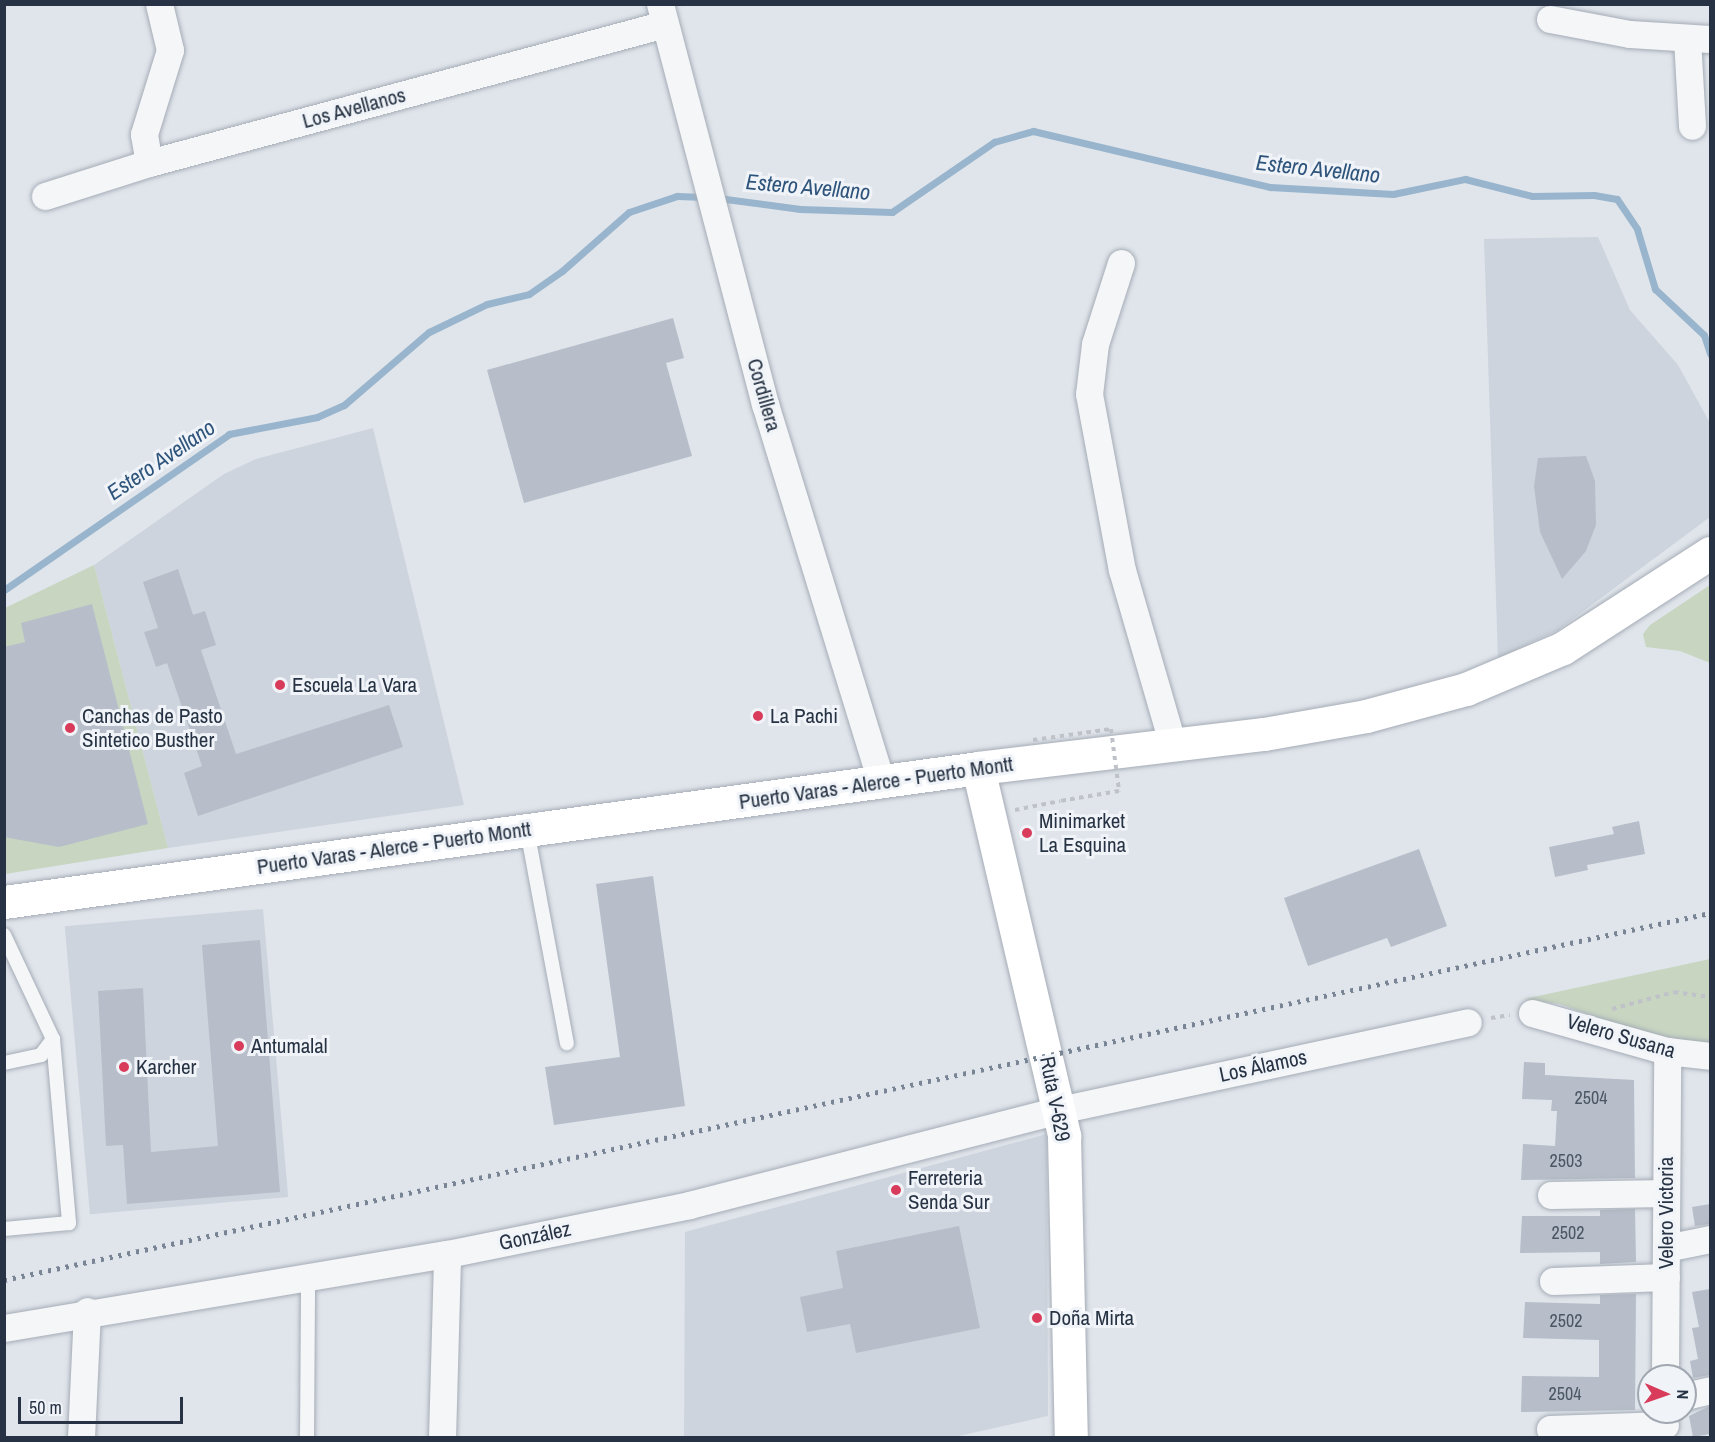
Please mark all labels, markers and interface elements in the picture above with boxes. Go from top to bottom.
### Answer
street label: Los Avellanos [299,82,409,134]
water label: Estero Avellano [1254,149,1382,189]
water label: Estero Avellano [744,168,872,206]
street label: Cordillera [742,356,786,434]
water label: Estero Avellano [101,414,221,506]
place label: Escuela La Vara [292,672,417,698]
marker: Escuela La Vara [273,678,287,692]
place label: Canchas de Pasto Sintetico Busther [82,703,223,753]
place label: La Pachi [770,703,838,729]
marker: La Pachi [751,709,765,723]
marker: Canchas de Pasto Sintetico Busther [63,721,77,735]
street label: Puerto Varas - Alerce - Puerto Montt [737,751,1015,815]
place label: Minimarket La Esquina [1039,808,1126,858]
street label: Puerto Varas - Alerce - Puerto Montt [255,816,533,880]
marker: Minimarket La Esquina [1020,826,1034,840]
street label: Velero Susana [1564,1008,1678,1064]
place label: Antumalal [251,1033,328,1059]
marker: Antumalal [232,1039,246,1053]
street label: Los Álamos [1216,1044,1310,1088]
place label: Karcher [136,1054,196,1080]
street label: Ruta V-629 [1034,1054,1076,1144]
marker: Karcher [117,1060,131,1074]
house number: 2504 [1575,1087,1607,1109]
house number: 2503 [1550,1150,1582,1172]
street label: Velero Victoria [1653,1157,1679,1269]
place label: Ferreteria Senda Sur [908,1165,989,1215]
marker: Ferreteria Senda Sur [889,1183,903,1197]
street label: González [497,1216,573,1256]
house number: 2502 [1552,1222,1584,1244]
place label: Doña Mirta [1049,1305,1134,1331]
house number: 2502 [1550,1310,1582,1332]
marker: Doña Mirta [1030,1311,1044,1325]
north arrow [1637,1364,1697,1424]
house number: 2504 [1549,1383,1581,1405]
scale bar [21,1385,186,1423]
text: N [1672,1389,1694,1400]
text: 50 m [29,1395,62,1420]

